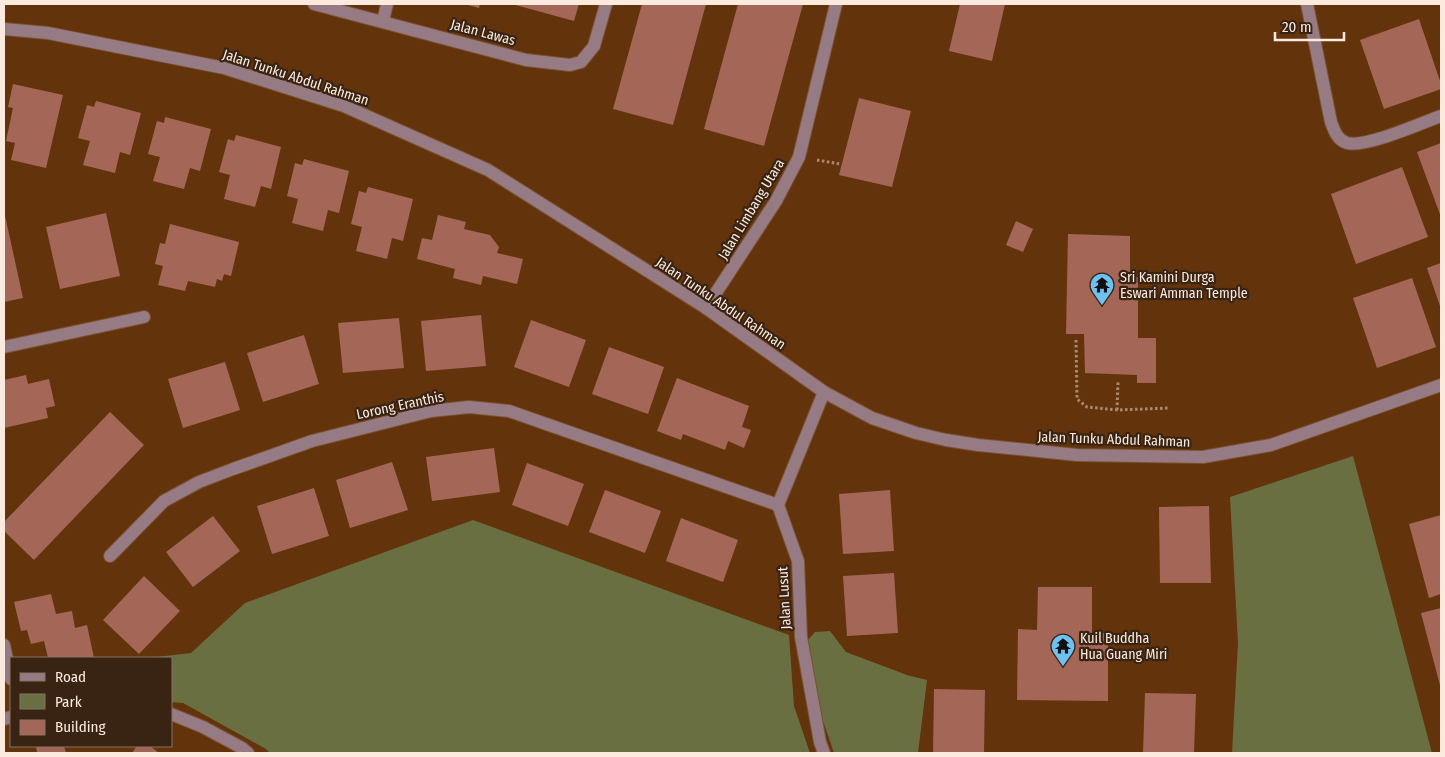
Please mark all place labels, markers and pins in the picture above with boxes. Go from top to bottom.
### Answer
place label: Sri Kamini Durga Eswari Amman Temple [1120,269,1248,302]
temple icon: Sri Kamini Durga Eswari Amman Temple [1089,272,1115,306]
place label: Kuil Buddha Hua Guang Miri [1080,630,1167,663]
temple icon: Kuil Buddha Hua Guang Miri [1050,633,1076,667]

